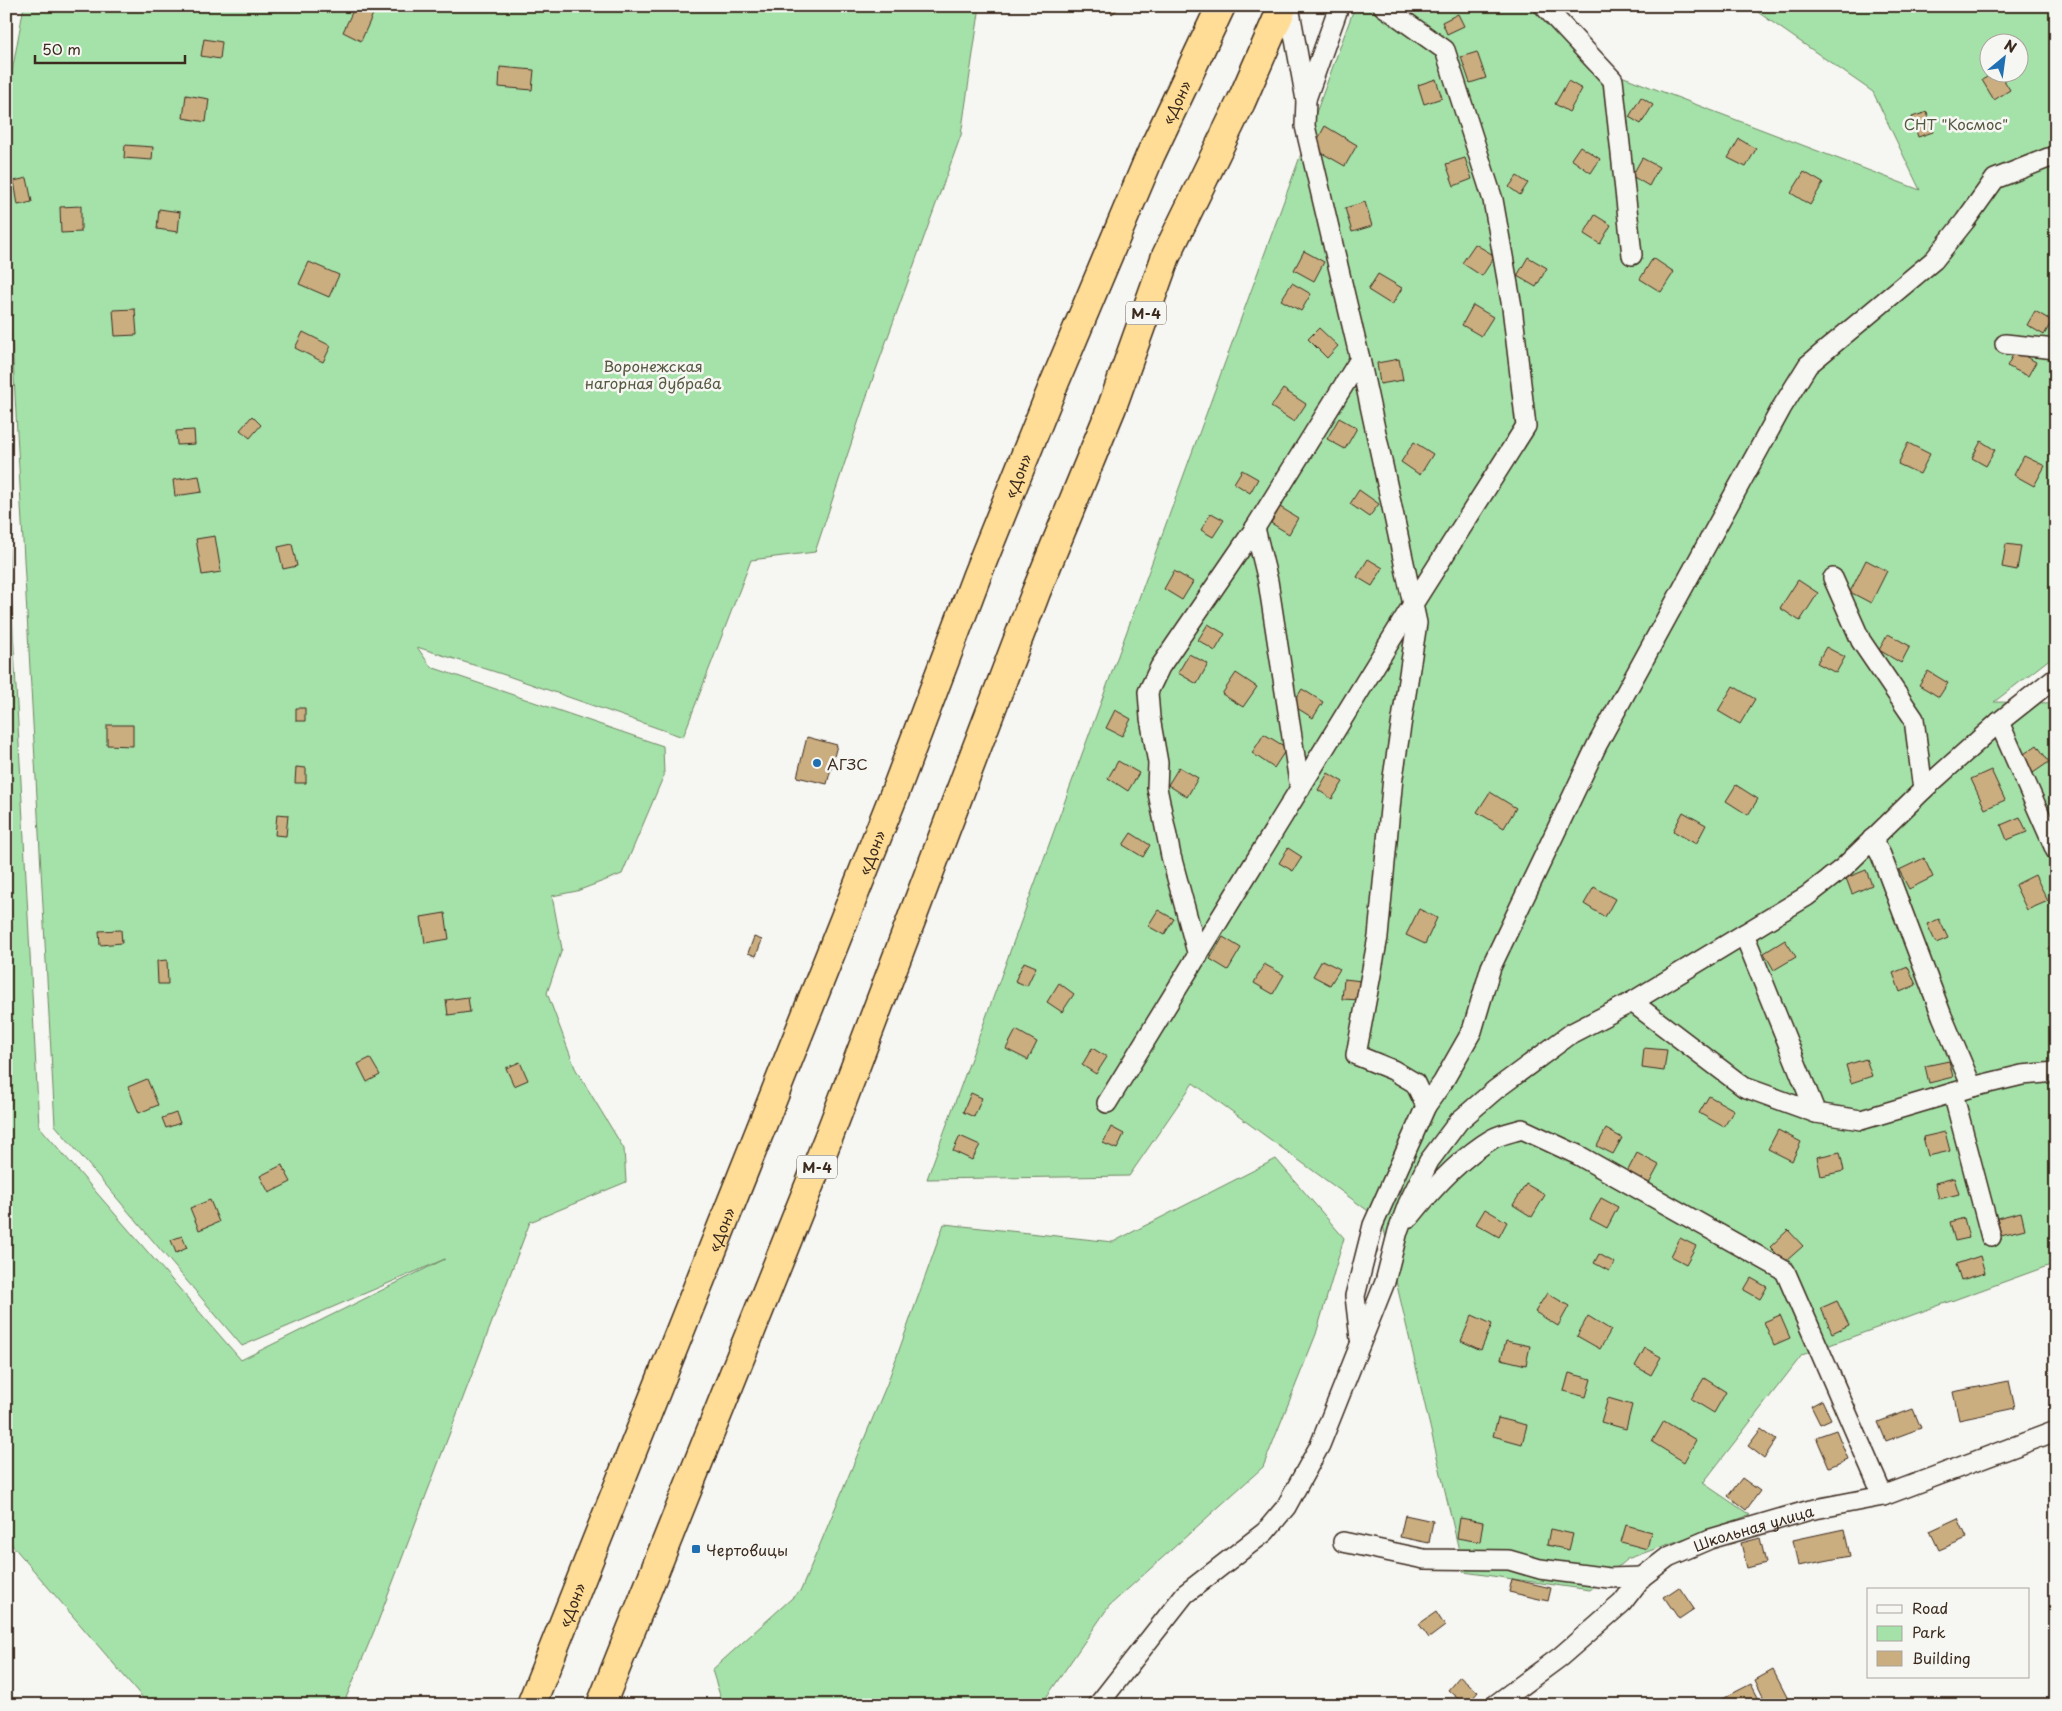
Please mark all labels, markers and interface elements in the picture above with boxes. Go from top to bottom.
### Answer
scale bar [35,32,185,64]
north arrow [1980,32,2030,82]
text: N [2001,34,2020,58]
text: 50 m [42,37,81,60]
street label: «Дон» [1155,76,1196,128]
park label: СНТ "Космос" [1904,112,2008,135]
road number: М-4 [1126,302,1166,324]
park label: Воронежская нагорная дубрава [585,354,722,394]
street label: «Дон» [998,449,1037,501]
place label: АГЗС [827,752,868,775]
marker: АГЗС [811,757,823,769]
street label: «Дон» [852,826,890,878]
road number: М-4 [797,1156,837,1178]
street label: «Дон» [701,1203,740,1255]
street label: Школьная улица [1689,1498,1817,1557]
place label: Чертовицы [706,1538,788,1561]
marker: Чертовицы [690,1543,702,1555]
street label: «Дон» [552,1578,590,1631]
legend [1867,1588,2030,1678]
text: Road [1912,1596,1948,1619]
text: Park [1912,1620,1946,1643]
text: Building [1912,1646,1971,1669]

